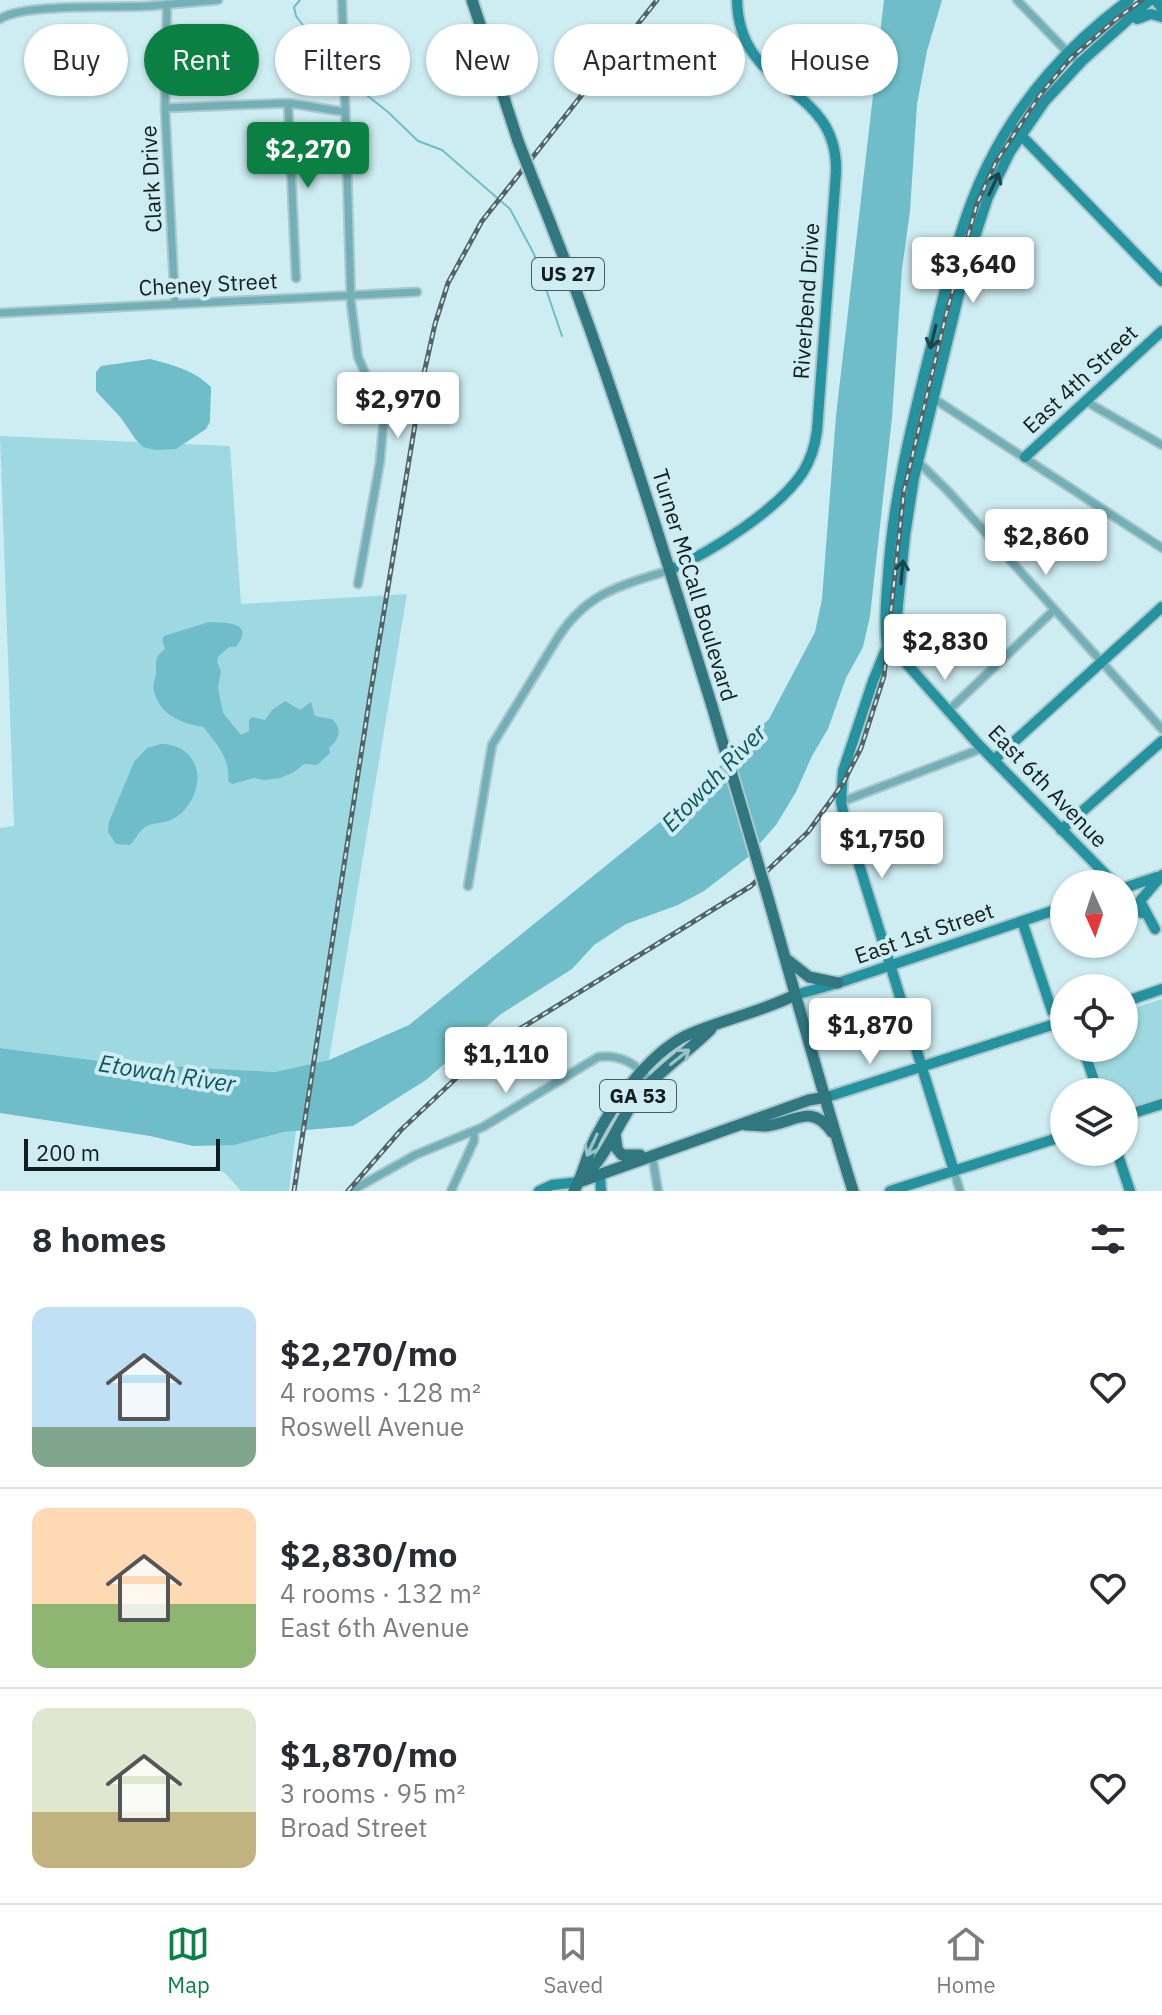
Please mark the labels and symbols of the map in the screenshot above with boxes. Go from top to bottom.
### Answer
pin: $2,270 [243,122,373,190]
street label: Clark Drive [133,125,168,233]
one-way arrow [987,173,1002,197]
street label: Riverbend Drive [786,222,825,380]
pin: $3,640 [908,237,1038,305]
road number: US 27 [532,258,604,290]
street label: Cheney Street [138,265,278,302]
street label: East 4th Street [1016,318,1143,439]
one-way arrow [925,324,940,349]
pin: $2,970 [333,372,463,440]
street label: Turner McCall Boulevard [646,465,745,705]
pin: $2,860 [981,509,1111,577]
one-way arrow [895,559,910,586]
pin: $2,830 [880,614,1010,682]
water label: Etowah River [654,716,774,838]
street label: East 6th Avenue [982,718,1114,853]
pin: $1,750 [817,812,947,880]
north arrow [1050,870,1138,958]
street label: East 1st Street [851,895,997,970]
pin: $1,870 [805,998,935,1066]
pin: $1,110 [441,1027,571,1095]
water label: Etowah River [96,1046,239,1100]
one-way arrow [669,1048,690,1066]
road number: GA 53 [600,1080,676,1112]
one-way arrow [584,1133,599,1157]
scale bar [24,1135,220,1171]

